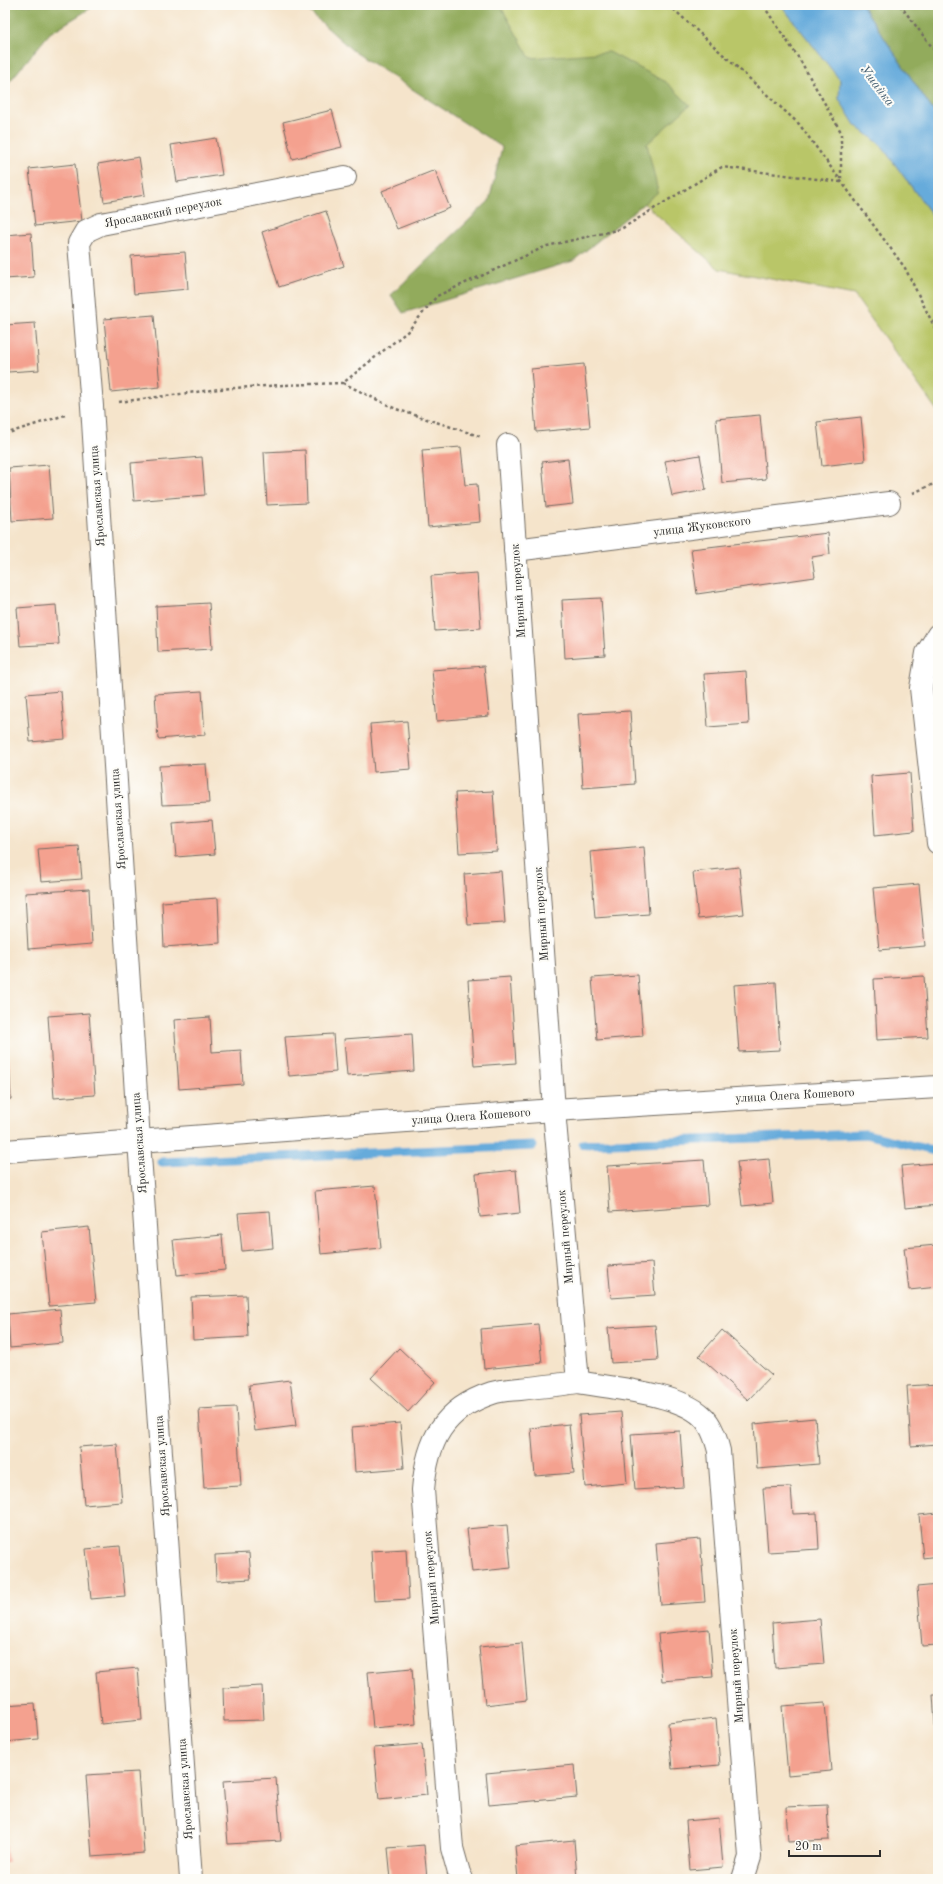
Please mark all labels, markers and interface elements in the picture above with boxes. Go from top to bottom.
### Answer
water label: Ушайка [857,63,896,109]
street label: Ярославский переулок [104,196,223,230]
street label: Ярославская улица [88,445,108,547]
street label: улица Жуковского [653,515,752,539]
street label: Мирный переулок [510,543,528,639]
street label: Ярославская улица [109,768,129,870]
street label: Мирный переулок [533,866,551,962]
street label: улица Олега Кошевого [735,1087,855,1105]
street label: Ярославская улица [130,1092,150,1194]
street label: улица Олега Кошевого [411,1107,531,1127]
street label: Мирный переулок [556,1189,576,1285]
street label: Ярославская улица [153,1415,173,1517]
street label: Мирный переулок [422,1530,442,1626]
street label: Мирный переулок [728,1628,746,1724]
street label: Ярославская улица [176,1738,196,1840]
scale bar [789,1832,880,1858]
text: 20 m [795,1841,822,1853]

